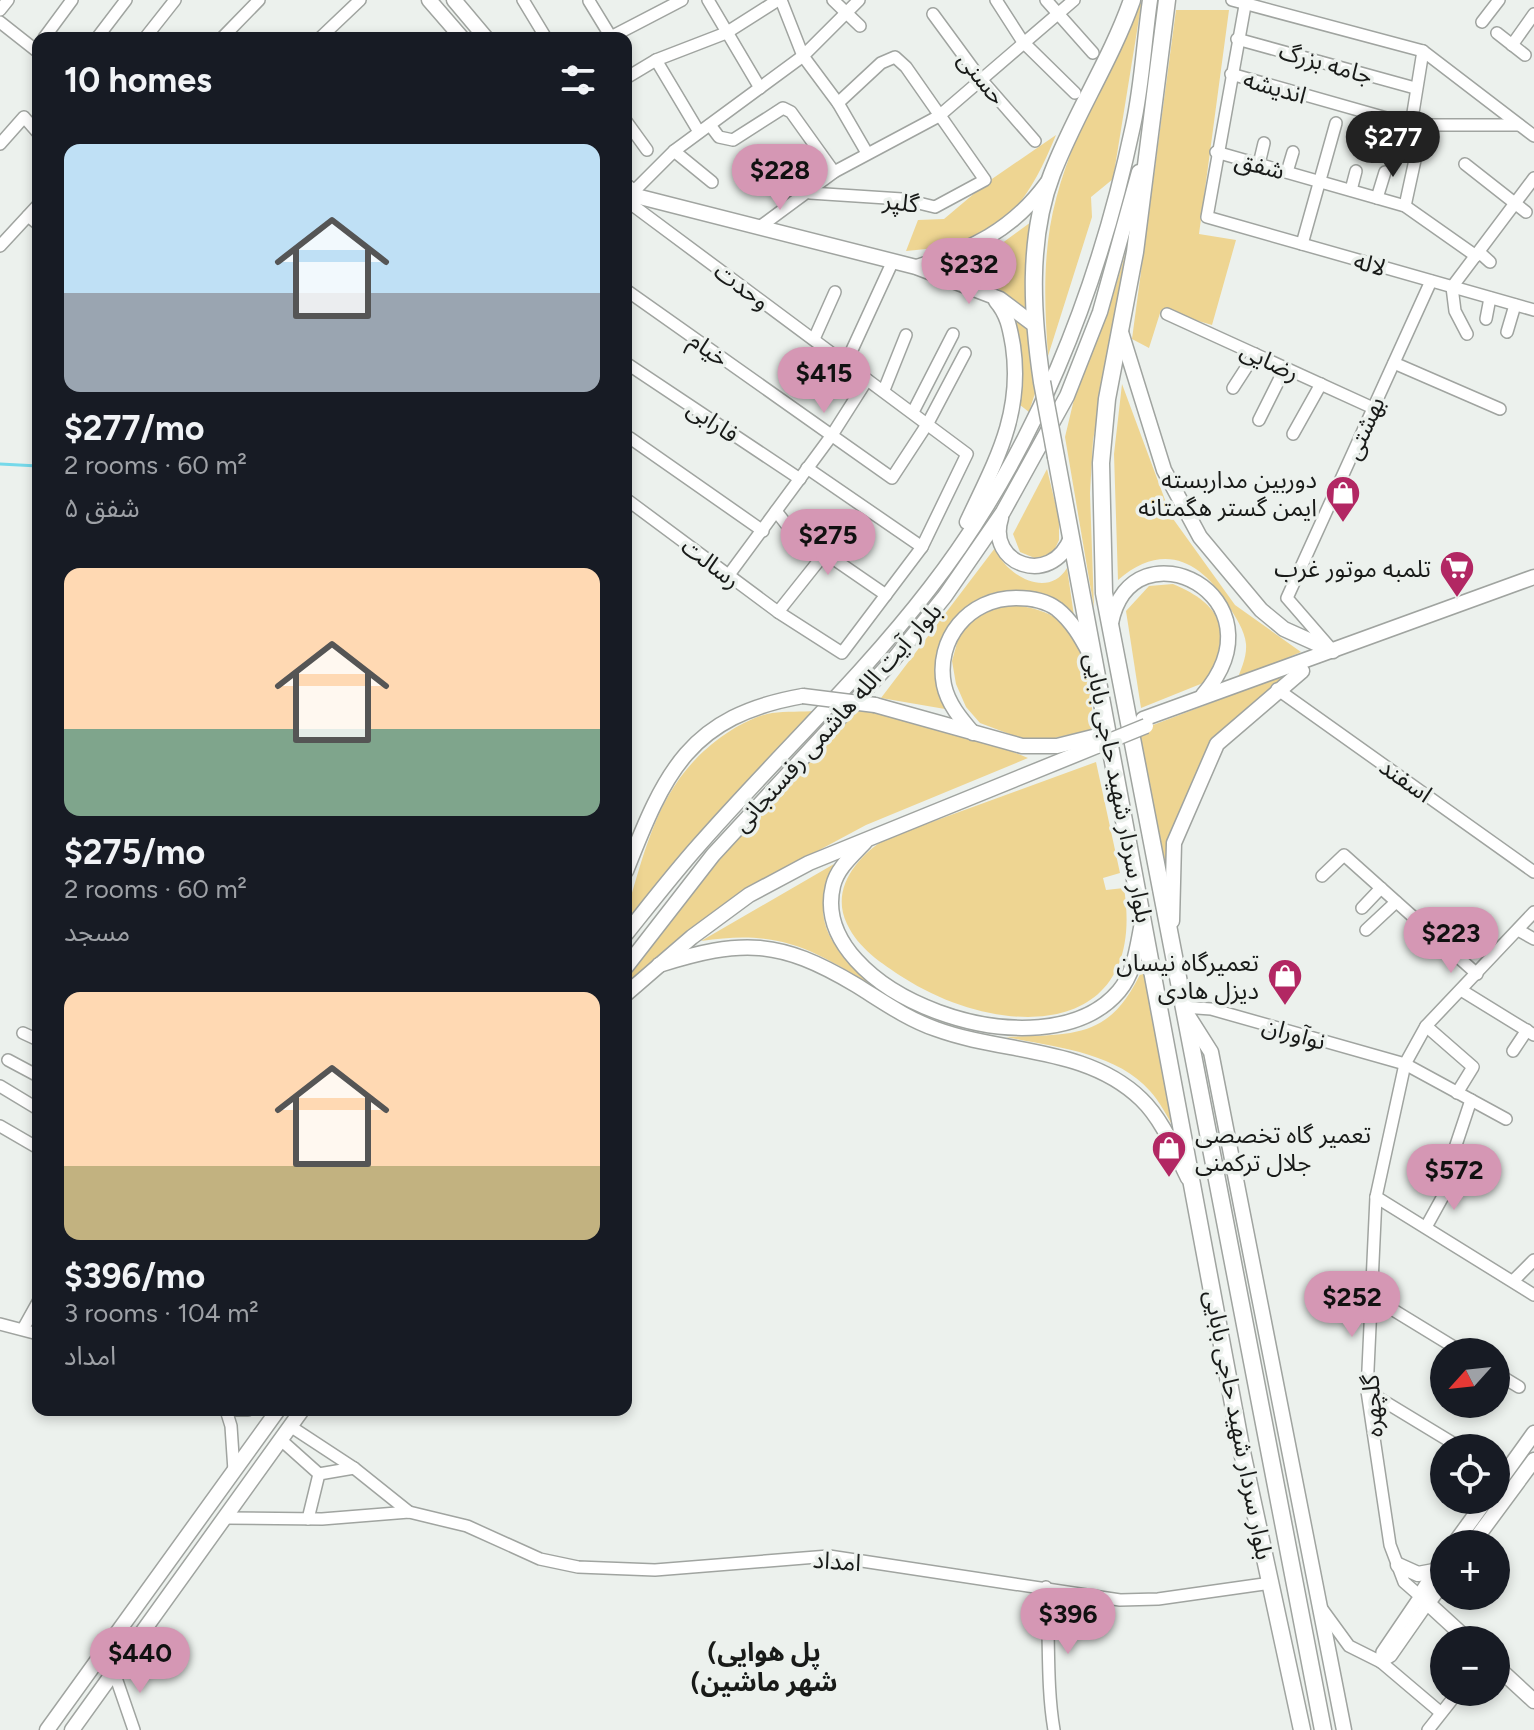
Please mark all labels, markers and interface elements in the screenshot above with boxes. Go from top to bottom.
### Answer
street label: جامه بزرگ [1276,36,1376,90]
street label: حسنی [952,45,1012,111]
icon: filters [556,58,600,102]
text: 10 homes [64,60,212,101]
street label: اندیشه [1240,64,1310,110]
pin: $277 [1346,111,1440,179]
text: $277 [1364,121,1422,153]
pin: $228 [733,144,827,212]
street label: شفق [1232,145,1288,186]
text: $228 [750,154,810,186]
street label: گلپر [880,185,922,220]
icon: home [260,196,404,340]
pin: $232 [922,238,1016,306]
street label: لاله [1351,246,1389,282]
text: $232 [940,248,998,280]
street label: وحدت [709,256,775,316]
street label: خیام [681,325,734,376]
street label: رضایی [1236,335,1304,387]
pin: $415 [777,347,871,415]
text: $415 [796,357,852,389]
street label: بهشتی [1337,392,1391,464]
street label: فارابی [682,393,744,449]
text: $277/mo [64,408,204,449]
text: 2 rooms · 60 m² [64,449,247,481]
place label: دوربین مداربسته ایمن گستر هگمتانه [1138,465,1317,522]
shop icon: دوربین مداربسته ایمن گستر هگمتانه [1324,474,1362,524]
text: شفق ۵ [64,492,140,524]
pin: $275 [781,509,875,577]
text: $275 [798,519,858,551]
street label: رسالت [676,531,746,595]
supermarket icon: تلمبه موتور غرب [1438,549,1476,599]
place label: تلمبه موتور غرب [1274,554,1431,583]
street label: بلوار آیت الله هاشمی رفسنجانی [727,597,947,837]
icon: home [260,620,404,764]
street label: بلوار سردار شهید حاجی بابایی [1079,651,1159,925]
street label: اسفند [1374,752,1438,808]
text: $275/mo [64,832,205,873]
text: 2 rooms · 60 m² [64,873,247,905]
pin: $223 [1404,907,1498,975]
text: مسجد [64,916,130,948]
text: $223 [1422,917,1480,949]
place label: تعمیرگاه نیسان دیزل هادی [1116,948,1259,1005]
shop icon: تعمیرگاه نیسان دیزل هادی [1266,957,1304,1007]
street label: نوآوران [1259,1010,1329,1056]
icon: home [260,1044,404,1188]
place label: تعمیر گاه تخصصی جلال ترکمنی [1195,1120,1371,1177]
shop icon: تعمیر گاه تخصصی جلال ترکمنی [1150,1129,1188,1179]
pin: $572 [1407,1144,1501,1212]
text: $572 [1424,1154,1484,1186]
text: $396/mo [64,1256,205,1297]
pin: $252 [1305,1271,1399,1339]
text: $252 [1322,1281,1382,1313]
street label: بلوار سردار شهید حاجی بابایی [1199,1288,1279,1562]
text: 3 rooms · 104 m² [64,1297,259,1329]
north arrow [1430,1338,1510,1418]
map controls [1430,1338,1510,1706]
text: امداد [64,1340,116,1372]
street label: گلچهره [1355,1372,1390,1438]
button: locate [1430,1434,1510,1514]
button: + [1430,1530,1510,1610]
street label: امداد [812,1545,862,1577]
pin: $396 [1021,1588,1115,1656]
text: $396 [1038,1598,1098,1630]
button: − [1430,1626,1510,1706]
pin: $440 [93,1627,187,1695]
district label: (پل هوایی (شهر ماشین [690,1636,838,1698]
text: $440 [108,1637,172,1669]

